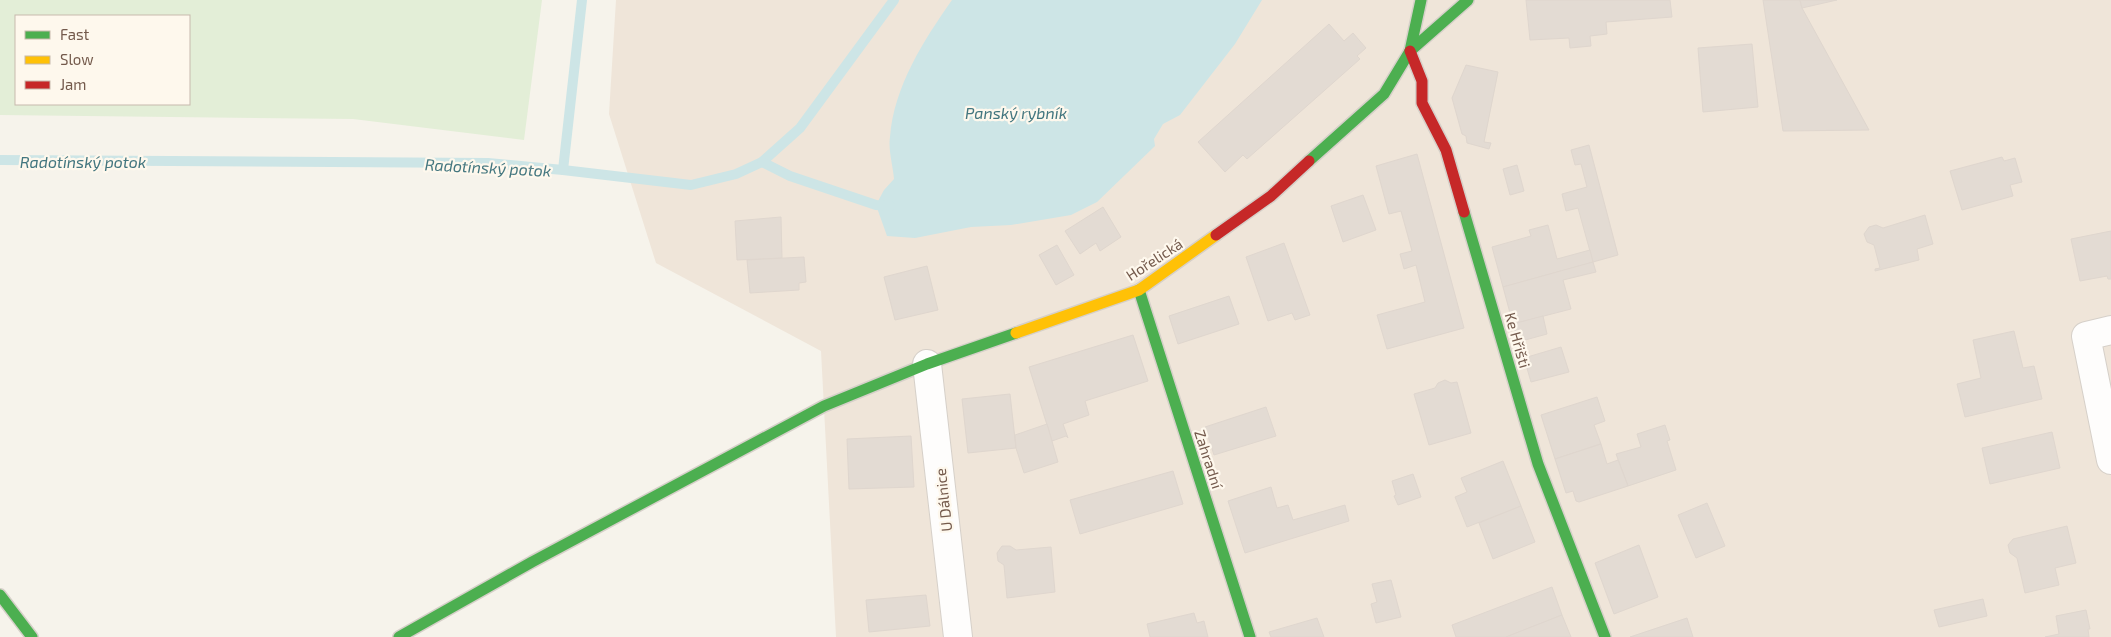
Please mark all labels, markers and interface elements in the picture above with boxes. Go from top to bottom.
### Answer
legend [15,15,190,105]
text: Fast [60,25,90,43]
text: Slow [60,50,94,68]
text: Jam [60,75,86,93]
water label: Panský rybník [965,103,1067,123]
water label: Radotínský potok [20,152,146,172]
water label: Radotínský potok [424,154,552,181]
street label: Hořelická [1122,234,1186,284]
street label: Ke Hřišti [1502,310,1534,370]
street label: Zahradní [1191,427,1227,492]
street label: U Dálnice [931,467,955,533]

